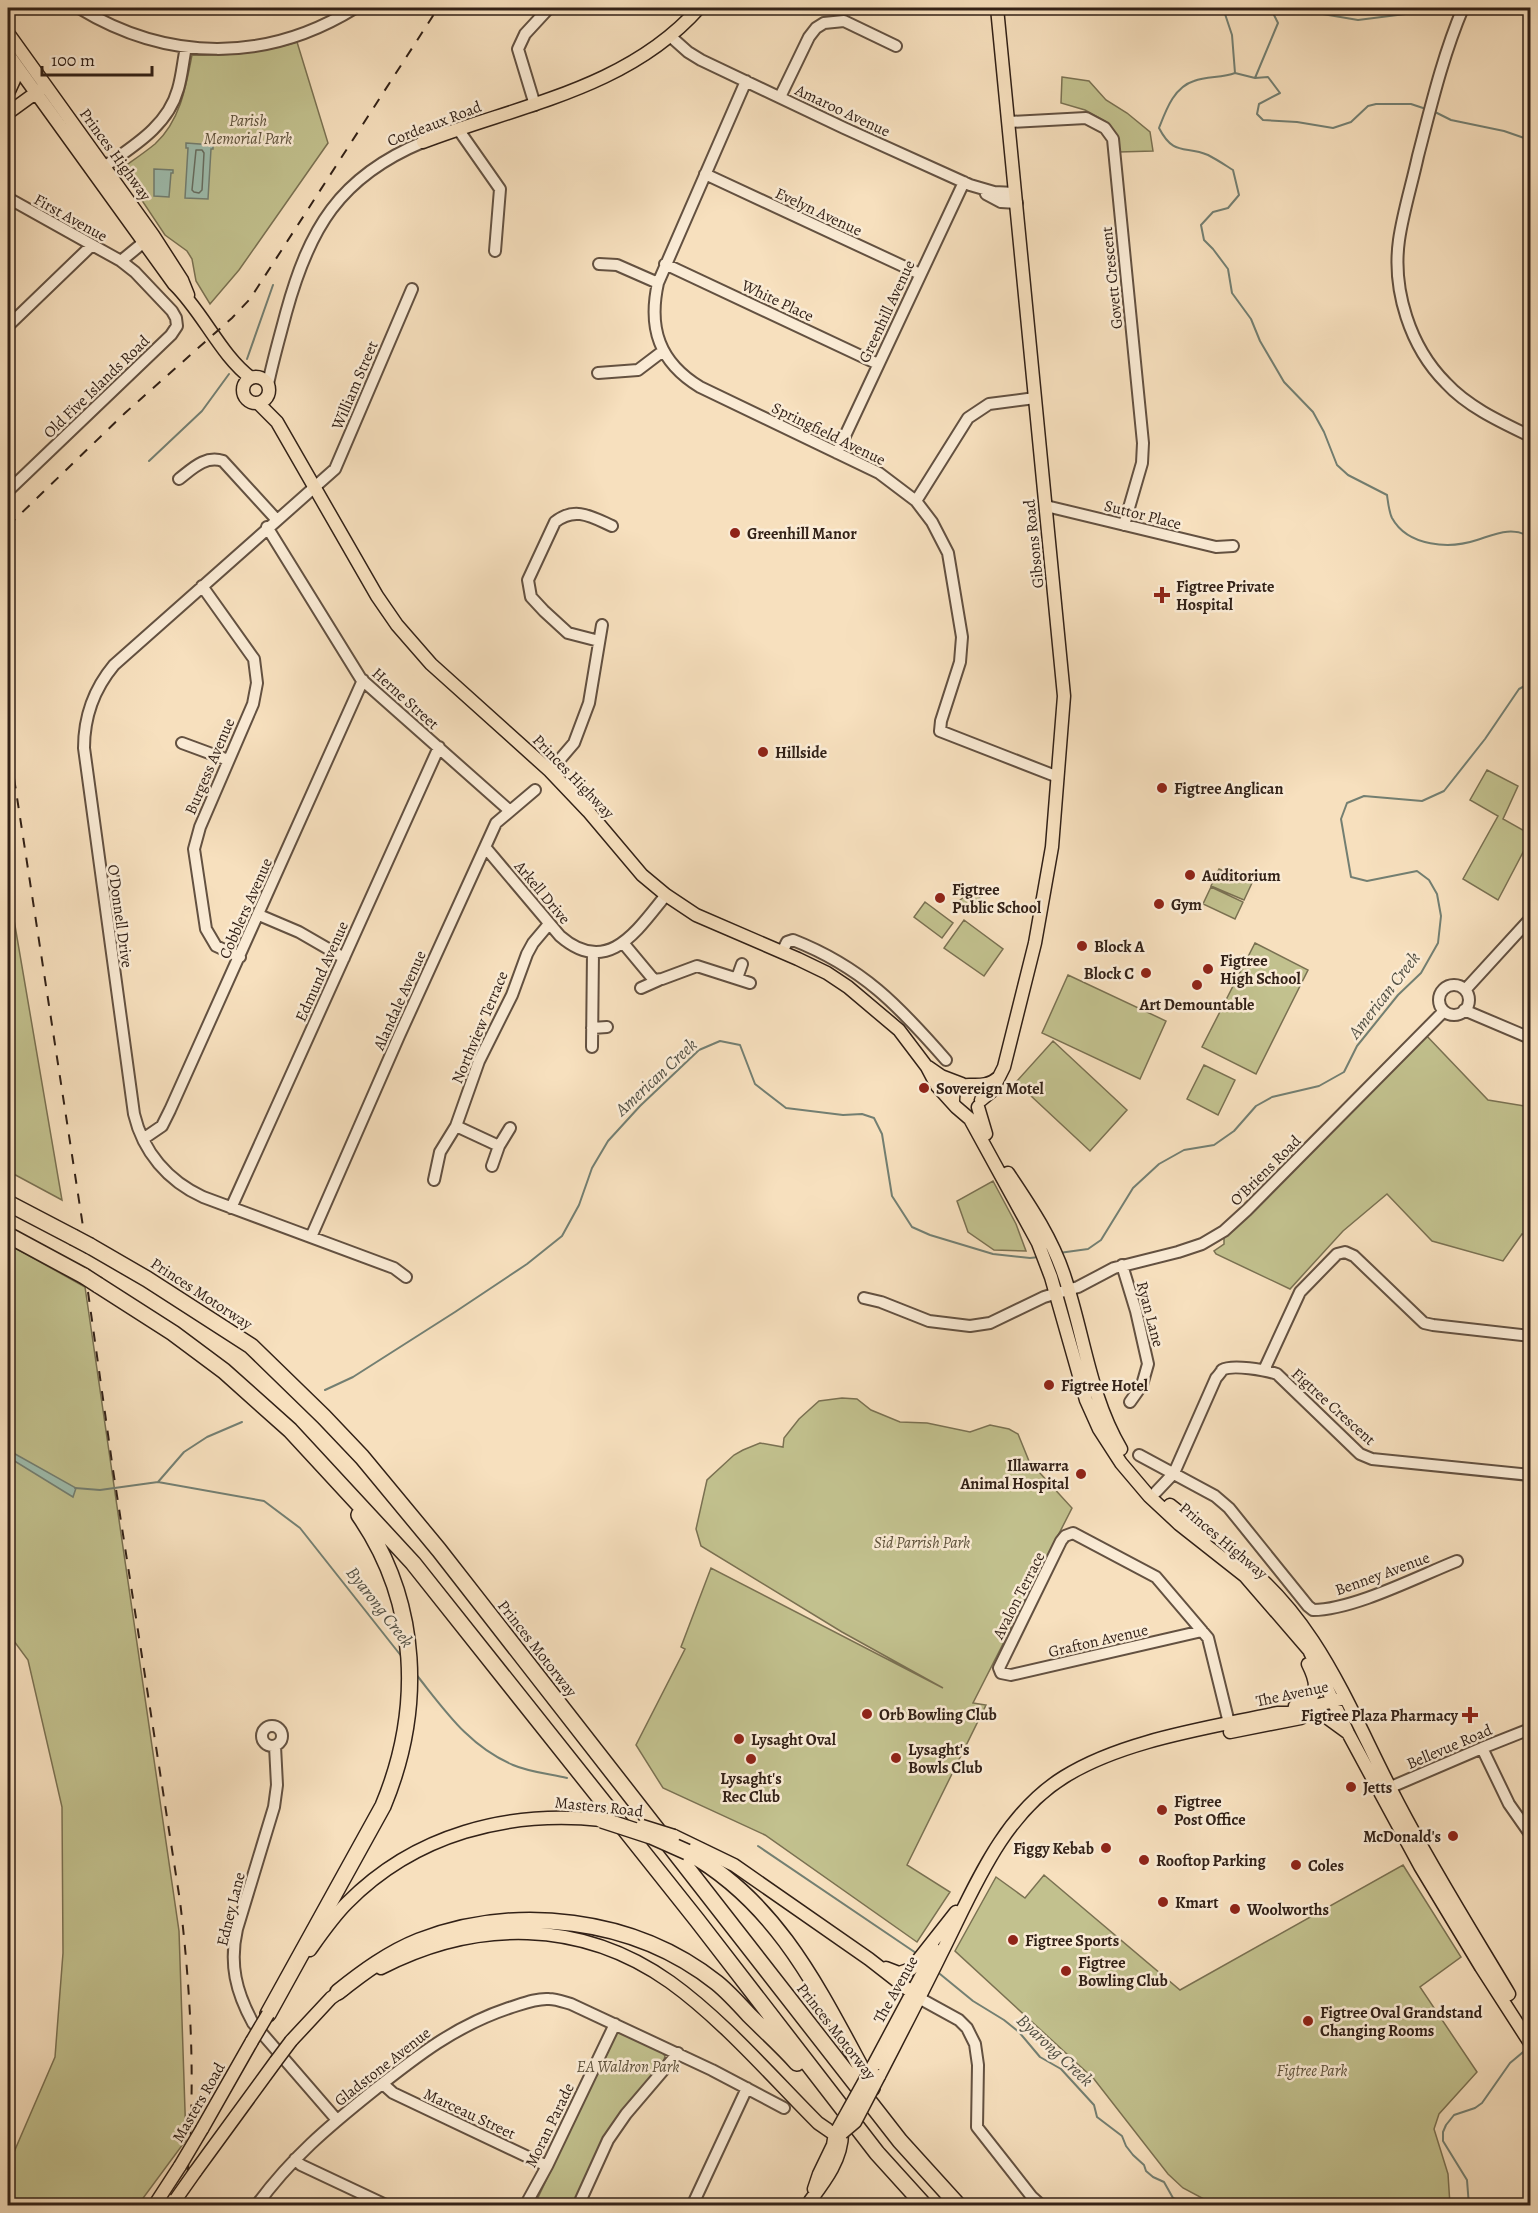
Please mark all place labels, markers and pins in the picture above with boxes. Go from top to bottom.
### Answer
place label: Greenhill Manor [747,523,857,545]
marker: Greenhill Manor [728,526,742,540]
place label: Figtree Private Hospital [1176,576,1274,616]
marker: Figtree Private Hospital [1153,586,1171,604]
place label: Hillside [775,742,827,764]
marker: Hillside [756,745,770,759]
place label: Figtree Anglican [1174,778,1283,800]
marker: Figtree Anglican [1155,781,1169,795]
place label: Auditorium [1201,865,1281,887]
marker: Auditorium [1183,868,1197,882]
place label: Figtree Public School [952,879,1042,919]
marker: Figtree Public School [933,891,947,905]
place label: Gym [1171,894,1203,916]
marker: Gym [1152,897,1166,911]
place label: Block A [1094,936,1145,958]
marker: Block A [1075,939,1089,953]
place label: Figtree High School [1220,950,1302,990]
marker: Figtree High School [1201,962,1215,976]
place label: Block C [1084,963,1134,985]
marker: Block C [1139,966,1153,980]
marker: Art Demountable [1190,978,1204,992]
place label: Art Demountable [1138,994,1255,1016]
place label: Sovereign Motel [936,1078,1045,1100]
marker: Sovereign Motel [917,1081,931,1095]
place label: Figtree Hotel [1061,1375,1149,1397]
marker: Figtree Hotel [1042,1378,1056,1392]
place label: Illawarra Animal Hospital [960,1455,1070,1495]
marker: Illawarra Animal Hospital [1074,1467,1088,1481]
place label: Orb Bowling Club [879,1704,997,1726]
place label: Figtree Plaza Pharmacy [1301,1705,1459,1727]
marker: Orb Bowling Club [860,1707,874,1721]
marker: Figtree Plaza Pharmacy [1463,1708,1477,1722]
place label: Lysaght Oval [751,1729,837,1751]
marker: Lysaght Oval [732,1732,746,1746]
place label: Lysaght's Bowls Club [908,1739,982,1779]
marker: Lysaght's Bowls Club [889,1751,903,1765]
marker: Lysaght's Rec Club [744,1752,758,1766]
place label: Lysaght's Rec Club [720,1768,782,1808]
place label: Jetts [1363,1777,1392,1799]
marker: Jetts [1344,1780,1358,1794]
place label: Figtree Post Office [1174,1791,1246,1831]
marker: Figtree Post Office [1155,1803,1169,1817]
place label: McDonald's [1363,1826,1441,1848]
marker: McDonald's [1446,1829,1460,1843]
place label: Figgy Kebab [1013,1838,1094,1860]
marker: Figgy Kebab [1099,1841,1113,1855]
place label: Rooftop Parking [1156,1850,1267,1872]
marker: Rooftop Parking [1137,1853,1151,1867]
place label: Coles [1308,1855,1344,1877]
marker: Coles [1289,1858,1303,1872]
place label: Kmart [1175,1892,1219,1914]
marker: Kmart [1156,1895,1170,1909]
place label: Woolworths [1246,1899,1329,1921]
marker: Woolworths [1228,1902,1242,1916]
place label: Figtree Sports [1025,1930,1119,1952]
marker: Figtree Sports [1006,1933,1020,1947]
place label: Figtree Bowling Club [1078,1952,1168,1992]
marker: Figtree Bowling Club [1059,1964,1073,1978]
place label: Figtree Oval Grandstand Changing Rooms [1320,2002,1483,2042]
marker: Figtree Oval Grandstand Changing Rooms [1301,2014,1315,2028]

